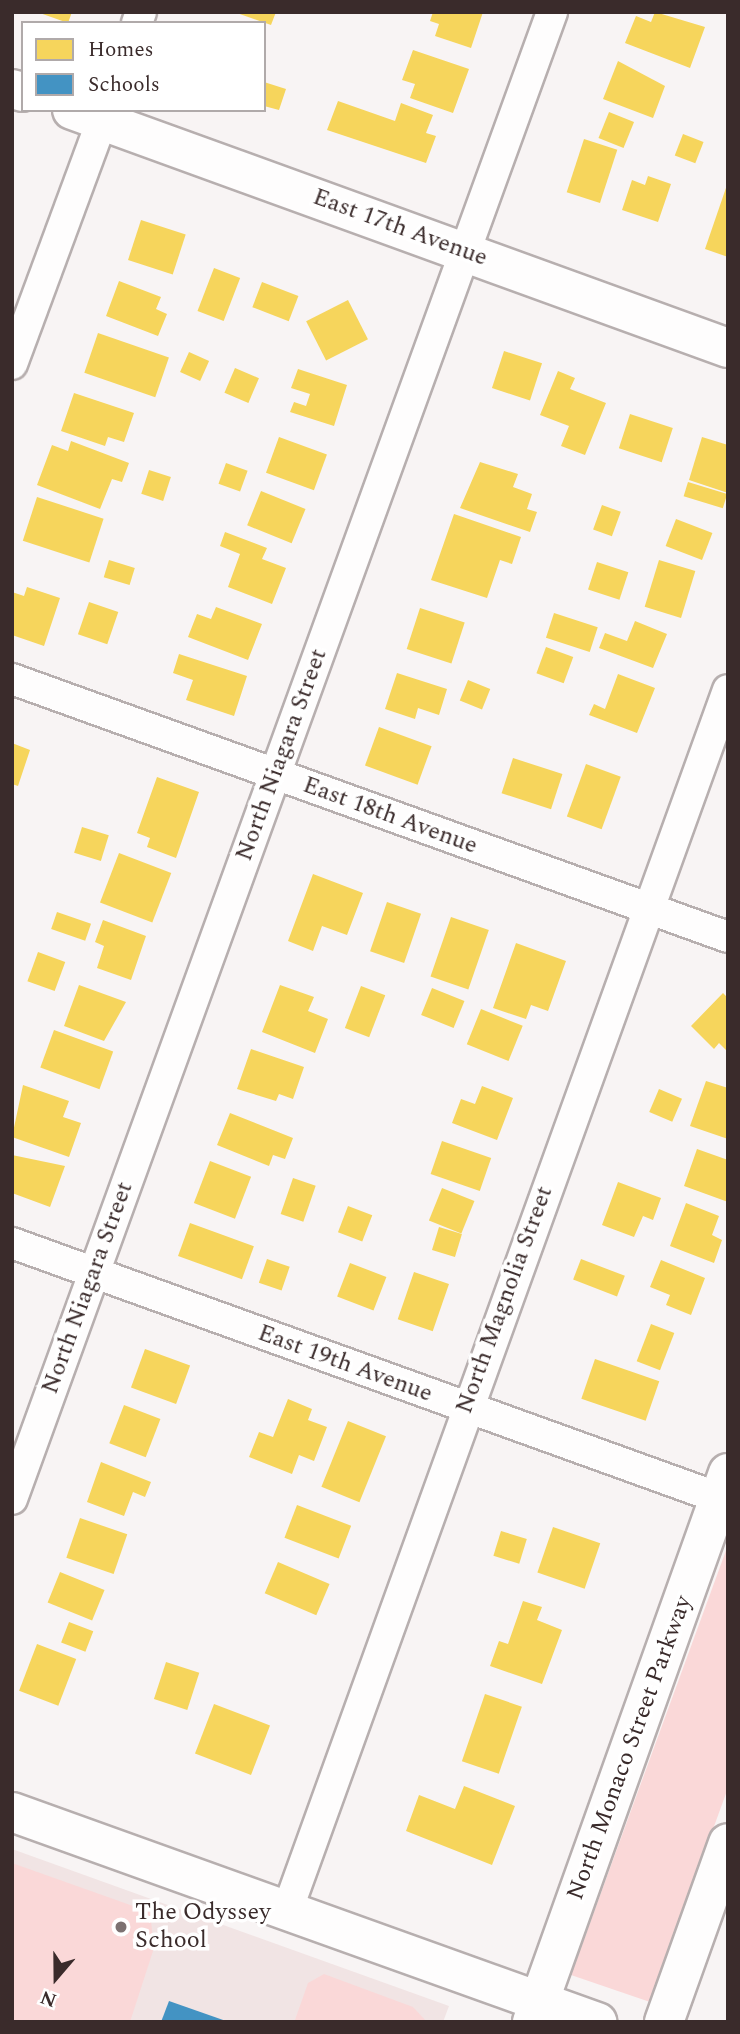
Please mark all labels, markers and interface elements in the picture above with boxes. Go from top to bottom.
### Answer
legend [21,21,266,112]
text: Homes [88,34,154,66]
text: Schools [88,69,160,101]
street label: East 17th Avenue [309,183,491,273]
street label: North Niagara Street [230,645,334,865]
street label: East 18th Avenue [299,771,481,861]
street label: North Niagara Street [36,1178,140,1398]
street label: North Magnolia Street [450,1182,560,1418]
street label: East 19th Avenue [254,1319,436,1409]
street label: North Monaco Street Parkway [561,1592,699,1904]
place label: The Odyssey School [135,1899,271,1955]
marker: The Odyssey School [113,1919,129,1935]
north arrow [21,1943,91,2013]
text: N [36,1982,61,2014]

